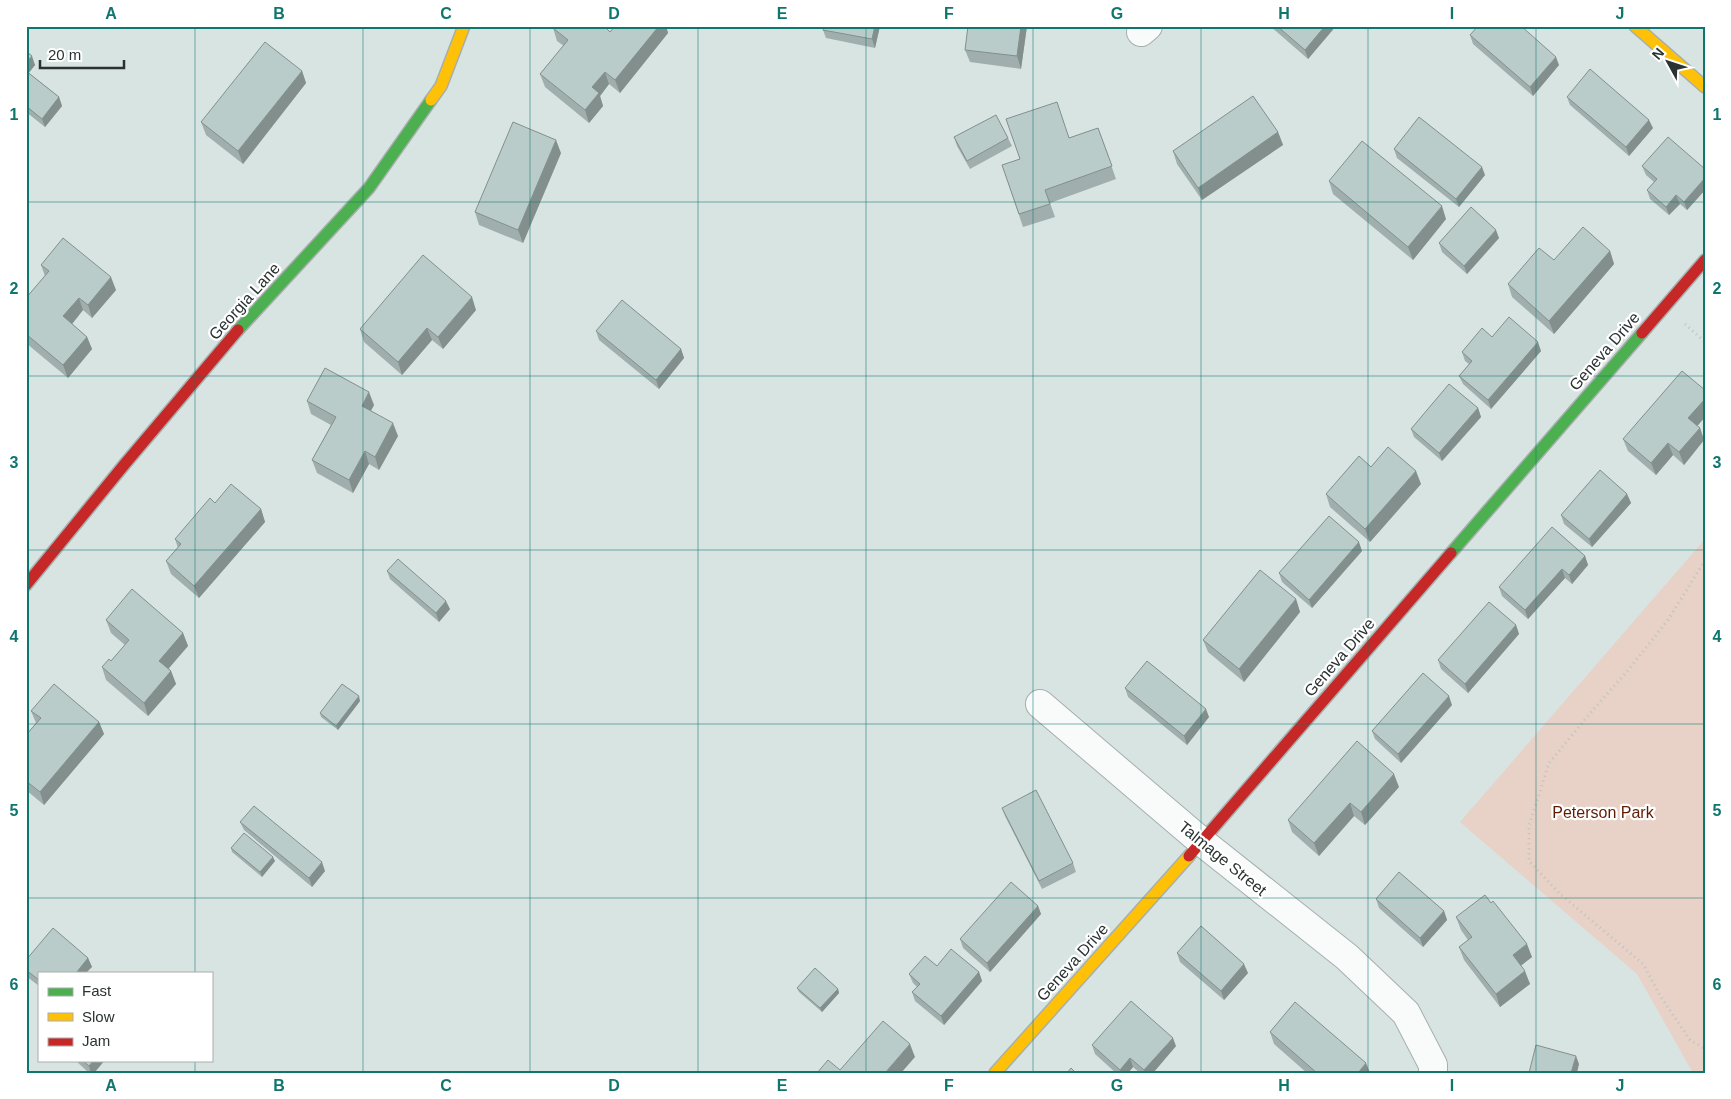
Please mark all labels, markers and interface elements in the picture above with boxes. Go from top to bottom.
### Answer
text: A [105,5,117,22]
text: B [273,5,285,22]
text: C [440,5,452,22]
text: D [608,5,620,22]
text: E [777,5,788,22]
text: F [944,5,954,22]
text: G [1111,5,1123,22]
text: H [1278,5,1290,22]
text: I [1450,5,1454,22]
text: J [1616,5,1624,22]
scale bar [40,38,124,70]
north arrow [1644,38,1694,88]
text: N [1649,45,1667,63]
text: 20 m [48,46,81,63]
text: 1 [10,106,19,123]
text: 1 [1713,106,1722,123]
street label: Georgia Lane [206,260,283,343]
text: 2 [10,280,19,297]
text: 2 [1713,280,1722,297]
street label: Geneva Drive [1566,309,1643,394]
text: 3 [10,454,19,471]
text: 3 [1713,454,1722,471]
street label: Geneva Drive [1301,615,1378,700]
text: 4 [10,628,19,645]
text: 4 [1713,628,1722,645]
text: 5 [10,802,19,819]
text: 5 [1713,802,1722,819]
park label: Peterson Park [1552,804,1655,821]
street label: Talmage Street [1176,818,1270,899]
street label: Geneva Drive [1033,920,1111,1004]
legend [38,972,212,1062]
text: 6 [10,976,19,993]
text: 6 [1713,976,1722,993]
text: Fast [82,982,112,999]
text: Slow [82,1008,115,1025]
text: Jam [82,1032,110,1049]
text: A [105,1077,117,1094]
text: B [273,1077,285,1094]
text: C [440,1077,452,1094]
text: D [608,1077,620,1094]
text: E [777,1077,788,1094]
text: F [944,1077,954,1094]
text: G [1111,1077,1123,1094]
text: H [1278,1077,1290,1094]
text: I [1450,1077,1454,1094]
text: J [1616,1077,1624,1094]

